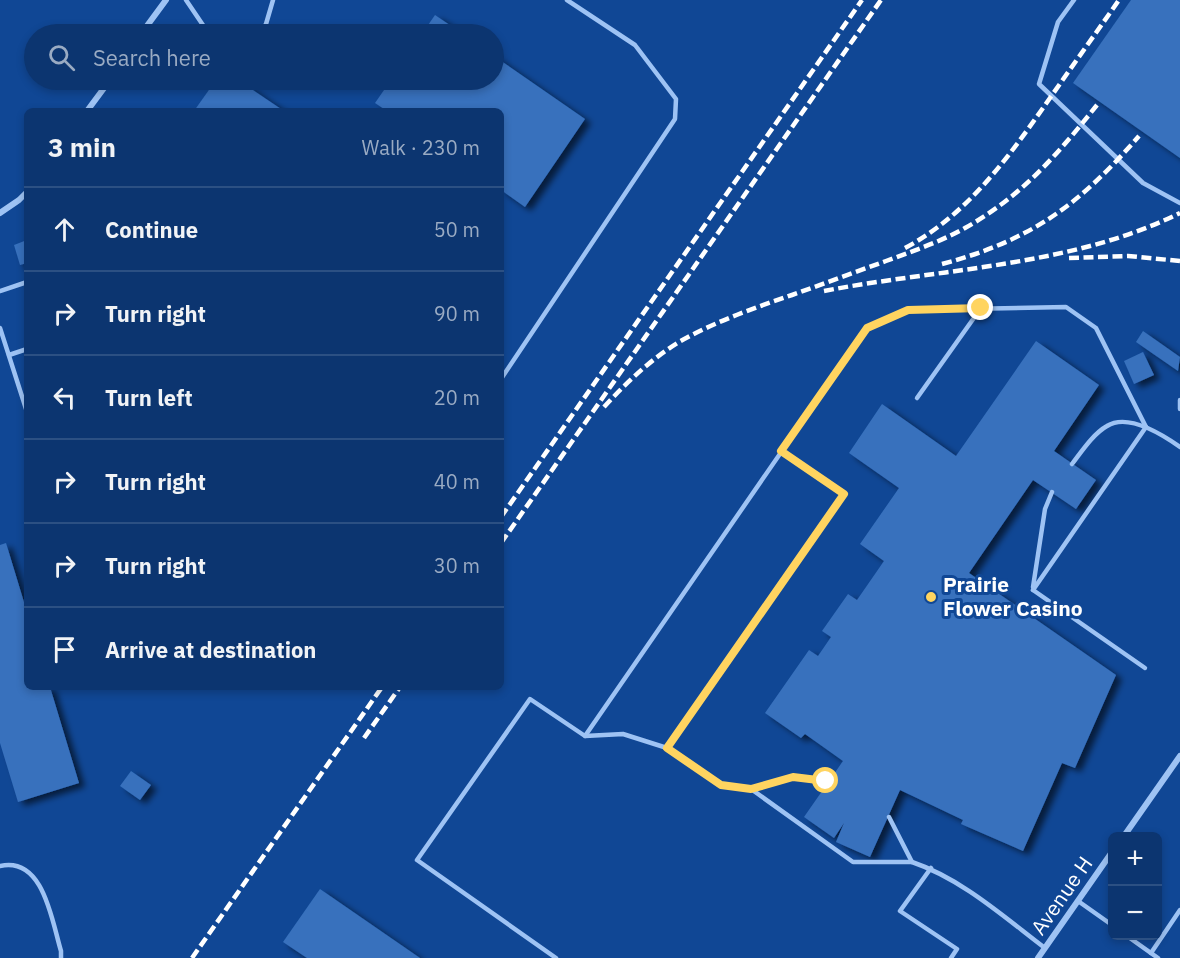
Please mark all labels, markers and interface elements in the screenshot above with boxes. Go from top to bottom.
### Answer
search box [24,24,504,90]
icon: search [45,41,78,74]
text: Search here [93,43,211,72]
text: 3 min [48,130,116,164]
text: Walk · 230 m [362,134,480,161]
icon: ahead [48,213,81,246]
text: Continue [105,215,198,244]
text: 50 m [434,216,480,243]
route end [967,294,993,320]
icon: right [48,297,81,330]
text: Turn right [105,299,206,328]
text: 90 m [434,300,480,327]
icon: left [48,381,81,414]
text: Turn left [105,383,193,412]
text: 20 m [434,384,480,411]
icon: right [48,465,81,498]
text: Turn right [105,467,206,496]
text: 40 m [434,468,480,495]
icon: right [48,549,81,582]
text: Turn right [105,551,206,580]
text: 30 m [434,552,480,579]
place label: Prairie Flower Casino [943,570,1083,622]
marker: Prairie Flower Casino [924,590,938,604]
icon: arrive [48,633,81,666]
text: Arrive at destination [105,635,316,664]
route start [812,767,838,793]
map controls [1108,832,1162,940]
button: + [1108,832,1162,886]
street label: Avenue H [1024,851,1098,940]
button: − [1108,886,1162,940]

